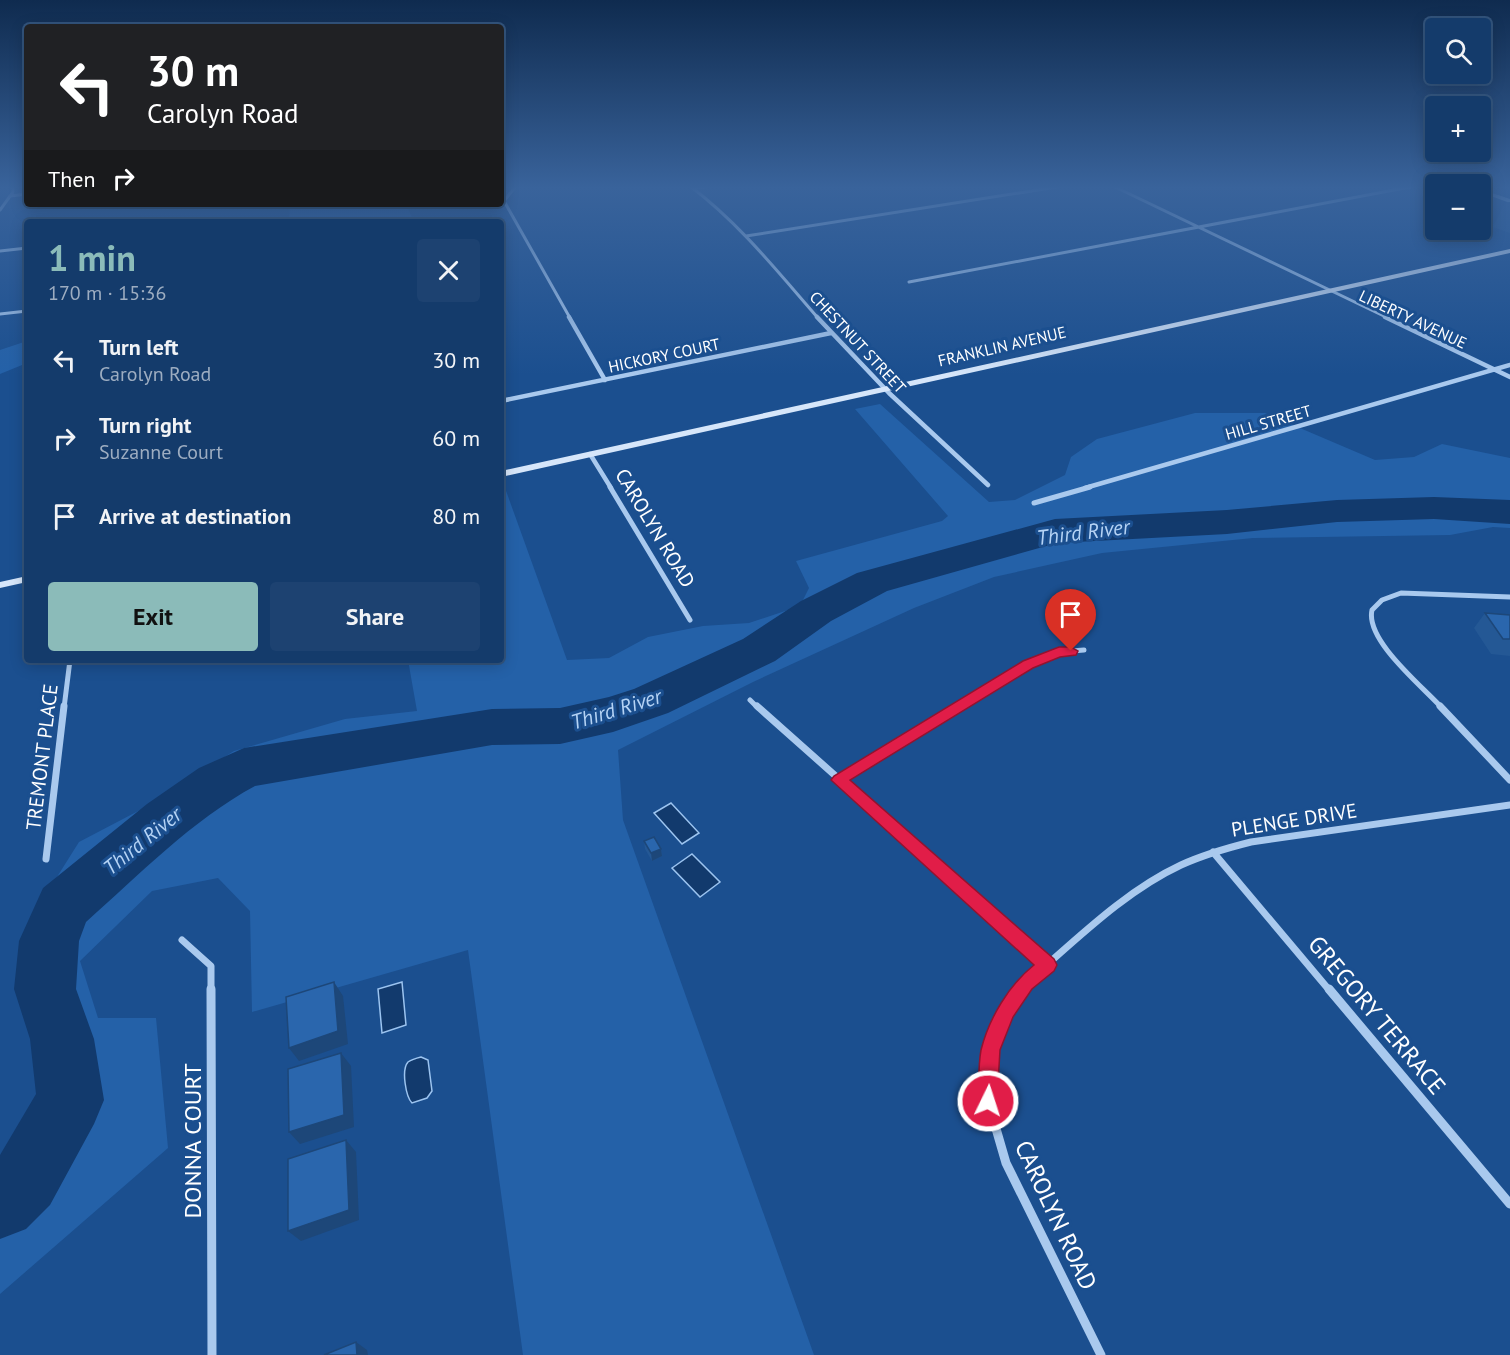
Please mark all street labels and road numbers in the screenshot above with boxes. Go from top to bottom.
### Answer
street label: LIBERTY AVENUE [1356,285,1470,353]
street label: CHESTNUT STREET [806,287,911,397]
street label: FRANKLIN AVENUE [936,322,1068,370]
street label: HICKORY COURT [606,333,722,377]
street label: HILL STREET [1223,400,1313,444]
street label: CAROLYN ROAD [609,464,701,592]
street label: TREMONT PLACE [20,682,64,832]
street label: PLENGE DRIVE [1229,797,1359,843]
street label: GREGORY TERRACE [1301,929,1453,1101]
street label: DONNA COURT [177,1063,208,1219]
street label: CAROLYN ROAD [1008,1135,1104,1295]

